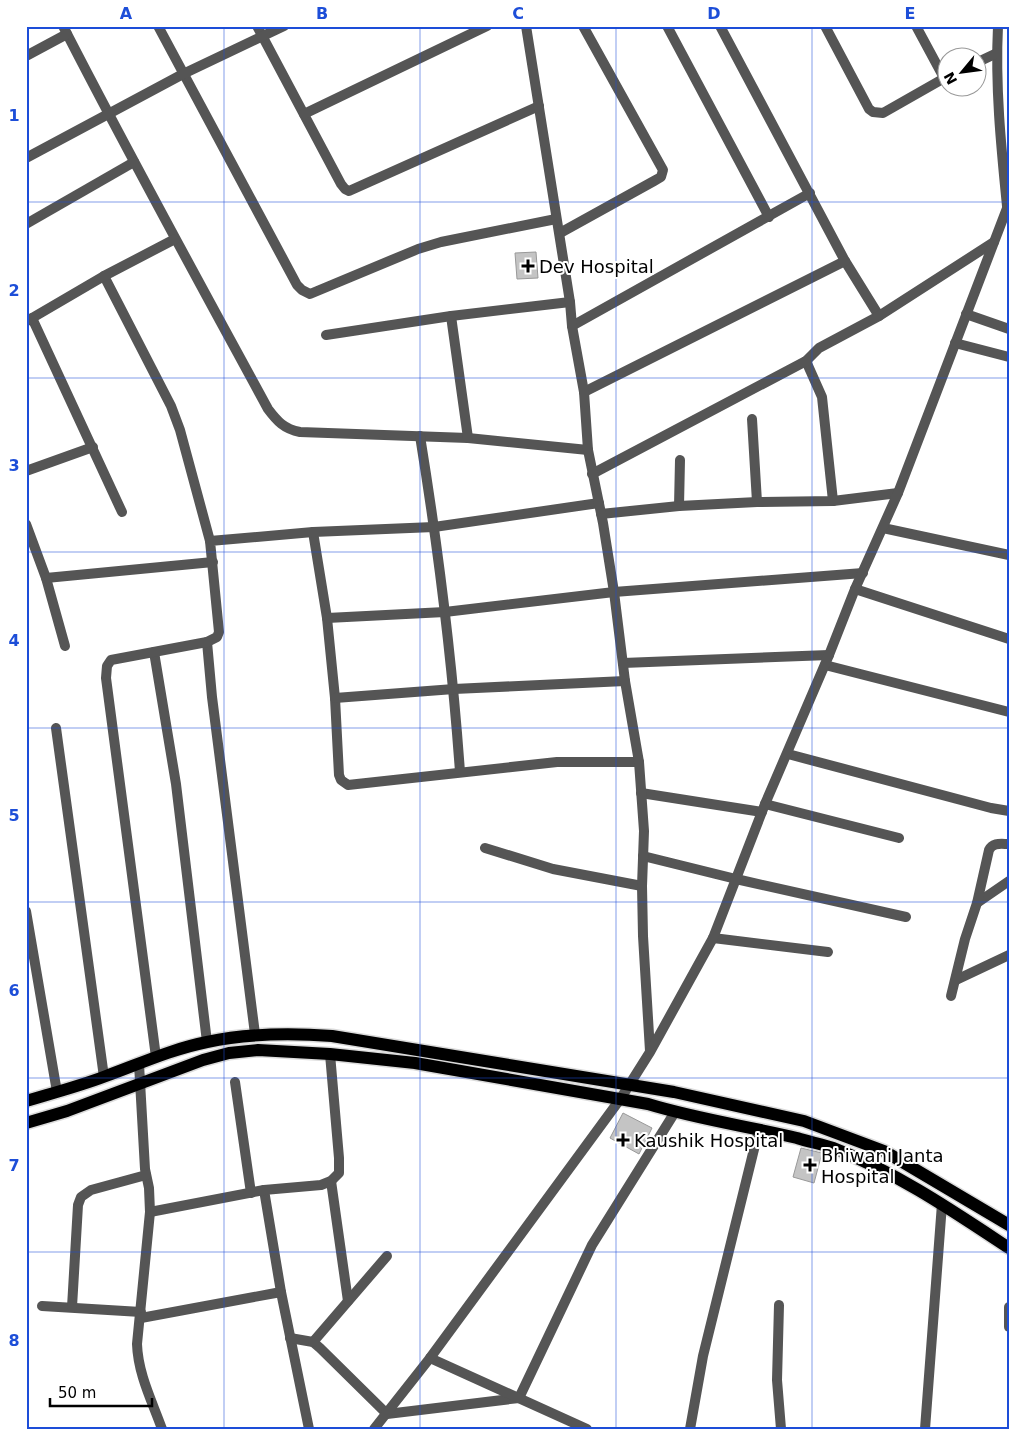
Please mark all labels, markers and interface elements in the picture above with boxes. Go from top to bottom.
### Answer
text: A [120,4,133,23]
text: B [316,4,328,23]
text: C [512,4,524,23]
text: D [707,4,721,23]
text: E [905,4,915,23]
north arrow [938,48,988,98]
text: N [941,69,960,87]
text: 1 [8,106,20,125]
place label: Dev Hospital [539,256,654,277]
marker: Dev Hospital [521,259,535,273]
text: 2 [8,281,20,300]
text: 3 [8,456,20,475]
text: 4 [8,631,20,650]
text: 5 [8,806,20,825]
text: 6 [8,981,20,1000]
place label: Kaushik Hospital [634,1130,783,1151]
marker: Kaushik Hospital [616,1133,630,1147]
place label: Bhiwani Janta Hospital [821,1145,943,1187]
text: 7 [8,1156,20,1175]
marker: Bhiwani Janta Hospital [803,1158,817,1172]
text: 8 [8,1331,20,1350]
scale bar [50,1375,152,1407]
text: 50 m [58,1384,96,1402]

